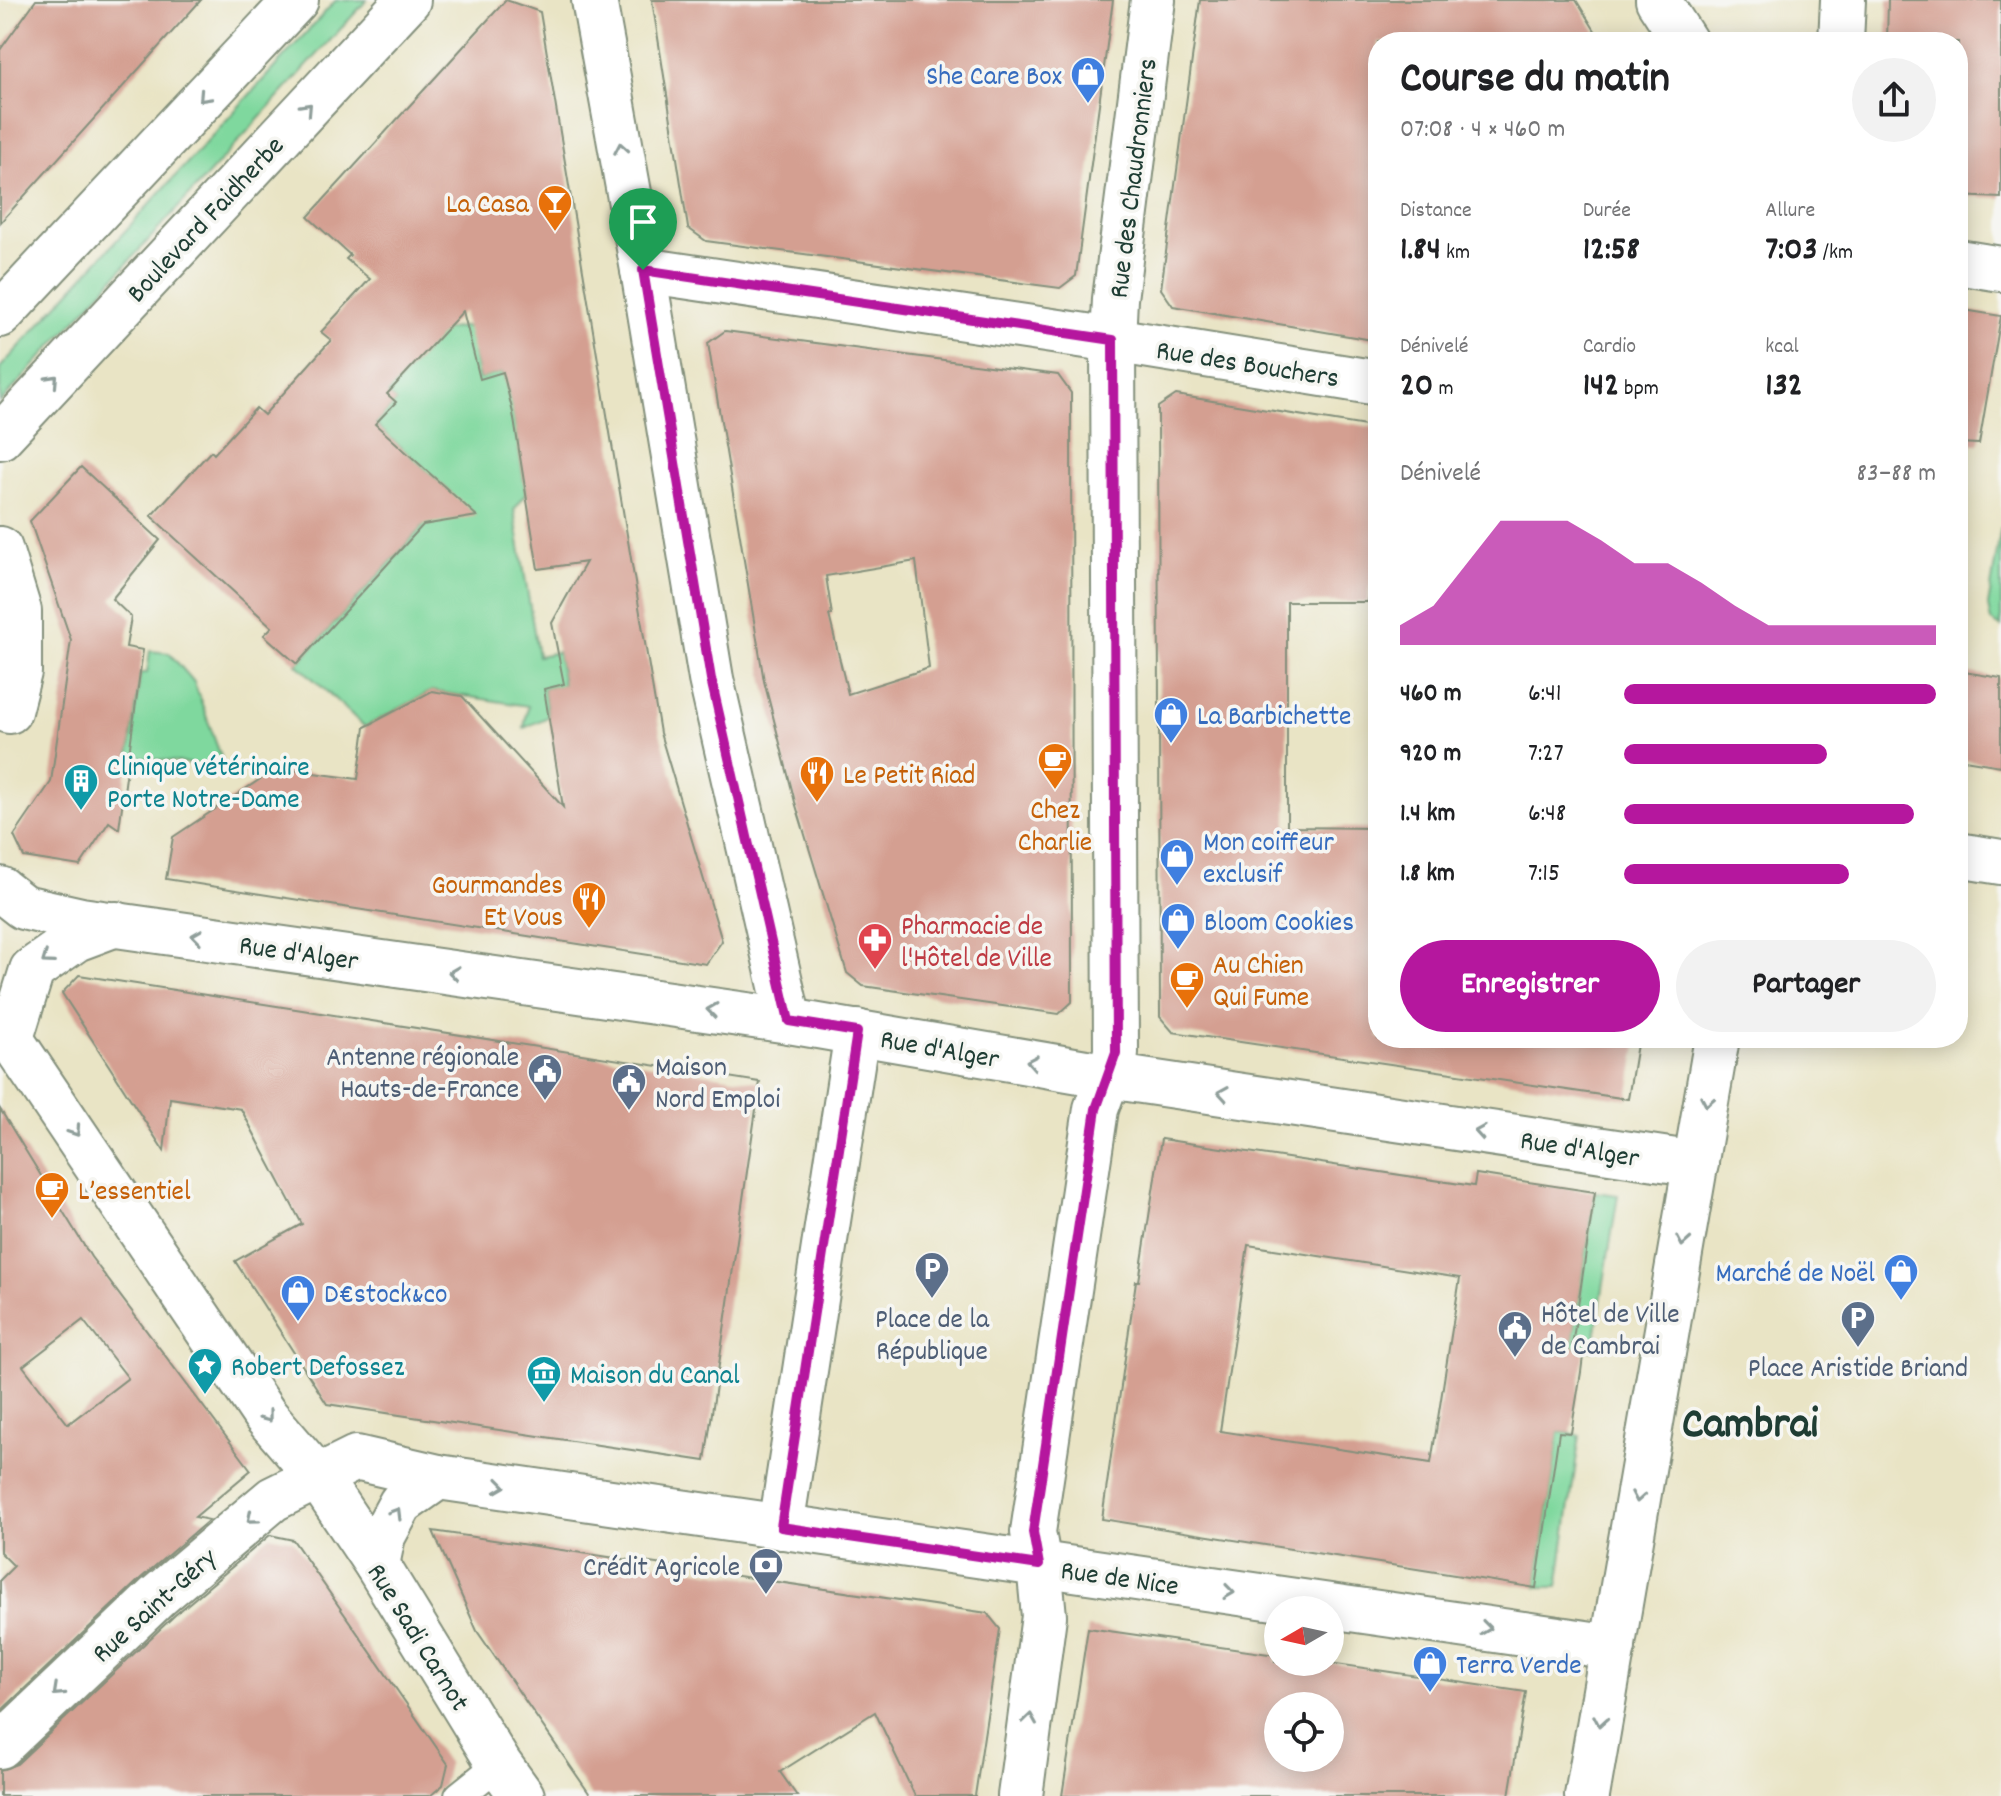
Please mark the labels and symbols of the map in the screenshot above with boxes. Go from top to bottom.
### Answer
shop icon: She Care Box [1069,55,1107,105]
street label: Rue des Chaudronniers [1101,56,1171,301]
place label: She Care Box [926,59,1062,99]
one-way arrow [200,88,214,103]
one-way arrow [298,103,313,117]
street label: Boulevard Faidherbe [120,129,296,314]
one-way arrow [613,141,630,154]
bar icon: La Casa [536,183,574,233]
place label: La Casa [446,187,530,227]
pin [609,188,677,270]
street label: Rue des Bouchers [1153,333,1341,401]
one-way arrow [44,375,59,389]
shop icon: La Barbichette [1152,695,1190,745]
place label: La Barbichette [1197,699,1351,739]
cafe icon: Chez Charlie [1036,741,1074,791]
place label: Clinique vétérinaire Porte Notre-Dame [107,750,310,822]
restaurant icon: Le Petit Riad [798,754,836,804]
place label: Le Petit Riad [843,758,975,798]
building icon: Clinique vétérinaire Porte Notre-Dame [62,762,100,812]
place label: Chez Charlie [1018,793,1092,865]
place label: Mon coiffeur exclusif [1203,825,1334,897]
shop icon: Mon coiffeur exclusif [1158,837,1196,887]
place label: Gourmandes Et Vous [431,868,563,940]
restaurant icon: Gourmandes Et Vous [570,880,608,930]
shop icon: Bloom Cookies [1159,901,1197,951]
place label: Bloom Cookies [1204,905,1354,945]
place label: Pharmacie de l'Hôtel de Ville [901,909,1052,981]
pharmacy icon: Pharmacie de l'Hôtel de Ville [856,921,894,971]
one-way arrow [190,928,204,945]
street label: Rue d'Alger [236,928,361,984]
place label: Au Chien Qui Fume [1213,948,1309,1020]
one-way arrow [41,949,55,964]
cafe icon: Au Chien Qui Fume [1168,960,1206,1010]
one-way arrow [447,965,461,982]
one-way arrow [705,1002,719,1019]
street label: Rue d'Alger [877,1022,1002,1082]
place label: Antenne régionale Hauts-de-France [326,1040,519,1112]
place label: Maison Nord Emploi [655,1050,780,1122]
public building icon: Antenne régionale Hauts-de-France [526,1052,564,1102]
one-way arrow [1025,1055,1039,1072]
public building icon: Maison Nord Emploi [610,1062,648,1112]
one-way arrow [1216,1085,1230,1102]
one-way arrow [1699,1094,1716,1108]
one-way arrow [65,1123,80,1137]
street label: Rue d'Alger [1517,1123,1642,1181]
one-way arrow [1473,1124,1487,1141]
cafe icon: L’essentiel [33,1170,71,1220]
place label: L’essentiel [78,1174,191,1214]
one-way arrow [1675,1234,1692,1248]
parking icon: Place de la République [913,1250,951,1300]
shop icon: Marché de Noël [1882,1252,1920,1302]
place label: Marché de Noël [1716,1256,1875,1296]
shop icon: D€stock&co [279,1273,317,1323]
place label: D€stock&co [324,1277,447,1317]
place label: Hôtel de Ville de Cambrai [1541,1297,1680,1369]
parking icon: Place Aristide Briand [1839,1299,1877,1349]
place label: Place de la République [875,1302,990,1374]
public building icon: Hôtel de Ville de Cambrai [1496,1309,1534,1359]
place icon: Robert Defossez [186,1346,224,1396]
place label: Robert Defossez [231,1350,405,1390]
place label: Place Aristide Briand [1748,1351,1968,1391]
museum icon: Maison du Canal [525,1354,563,1404]
place label: Maison du Canal [570,1358,740,1398]
district label: Cambrai [1682,1396,1818,1459]
one-way arrow [257,1408,271,1423]
one-way arrow [493,1477,507,1494]
one-way arrow [1631,1490,1648,1504]
one-way arrow [247,1508,261,1522]
one-way arrow [386,1508,401,1522]
street label: Rue Saint-Géry [85,1540,228,1675]
bank icon: Crédit Agricole [747,1546,785,1596]
place label: Crédit Agricole [583,1550,740,1590]
street label: Rue de Nice [1058,1553,1181,1609]
street label: Rue Sadi Carnot [354,1557,477,1720]
one-way arrow [1222,1583,1235,1600]
north arrow [1264,1596,1344,1676]
one-way arrow [1479,1619,1493,1636]
shop icon: Terra Verde [1411,1644,1449,1694]
place label: Terra Verde [1456,1648,1581,1688]
one-way arrow [53,1682,68,1696]
one-way arrow [1021,1712,1038,1726]
one-way arrow [1592,1715,1609,1728]

